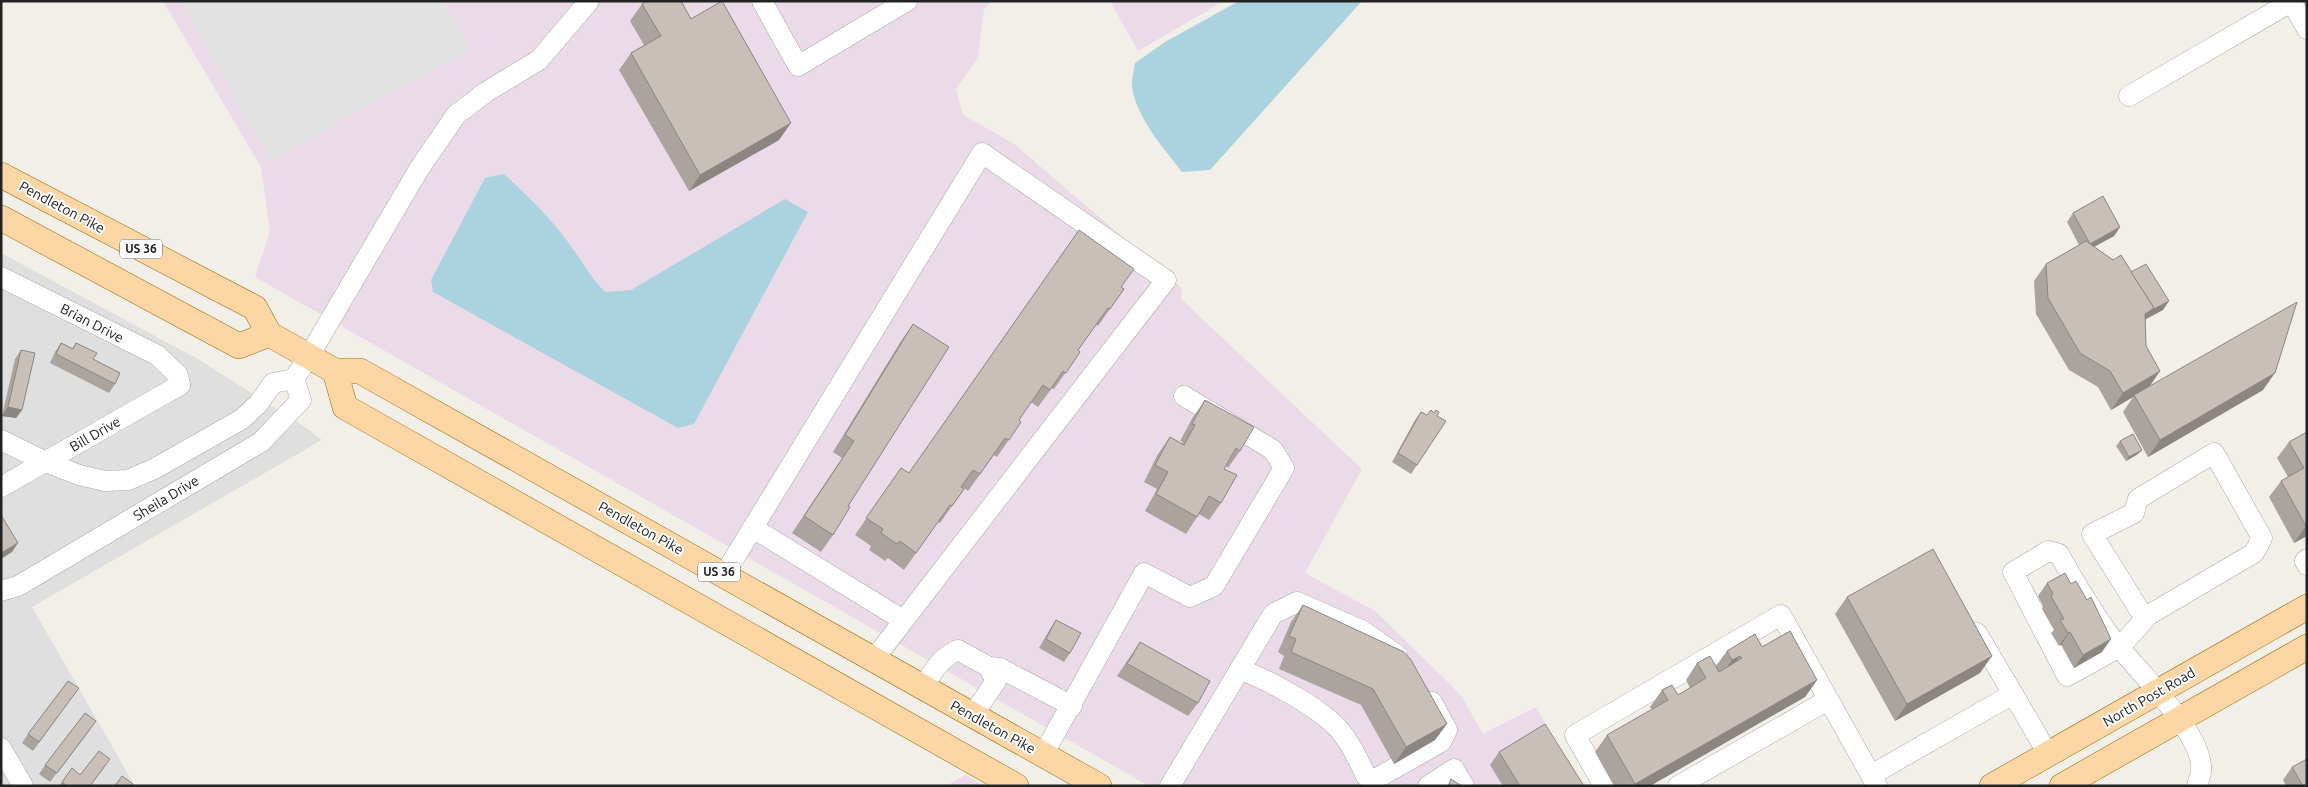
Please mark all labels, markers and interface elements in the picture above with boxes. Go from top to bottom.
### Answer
street label: Pendleton Pike [16,178,108,236]
road number: US 36 [120,240,162,258]
street label: Brian Drive [58,300,126,346]
street label: Bill Drive [67,413,123,455]
street label: Sheila Drive [130,472,202,524]
street label: Pendleton Pike [596,498,686,558]
road number: US 36 [698,562,740,582]
street label: North Post Road [2100,664,2198,730]
street label: Pendleton Pike [948,697,1038,757]

